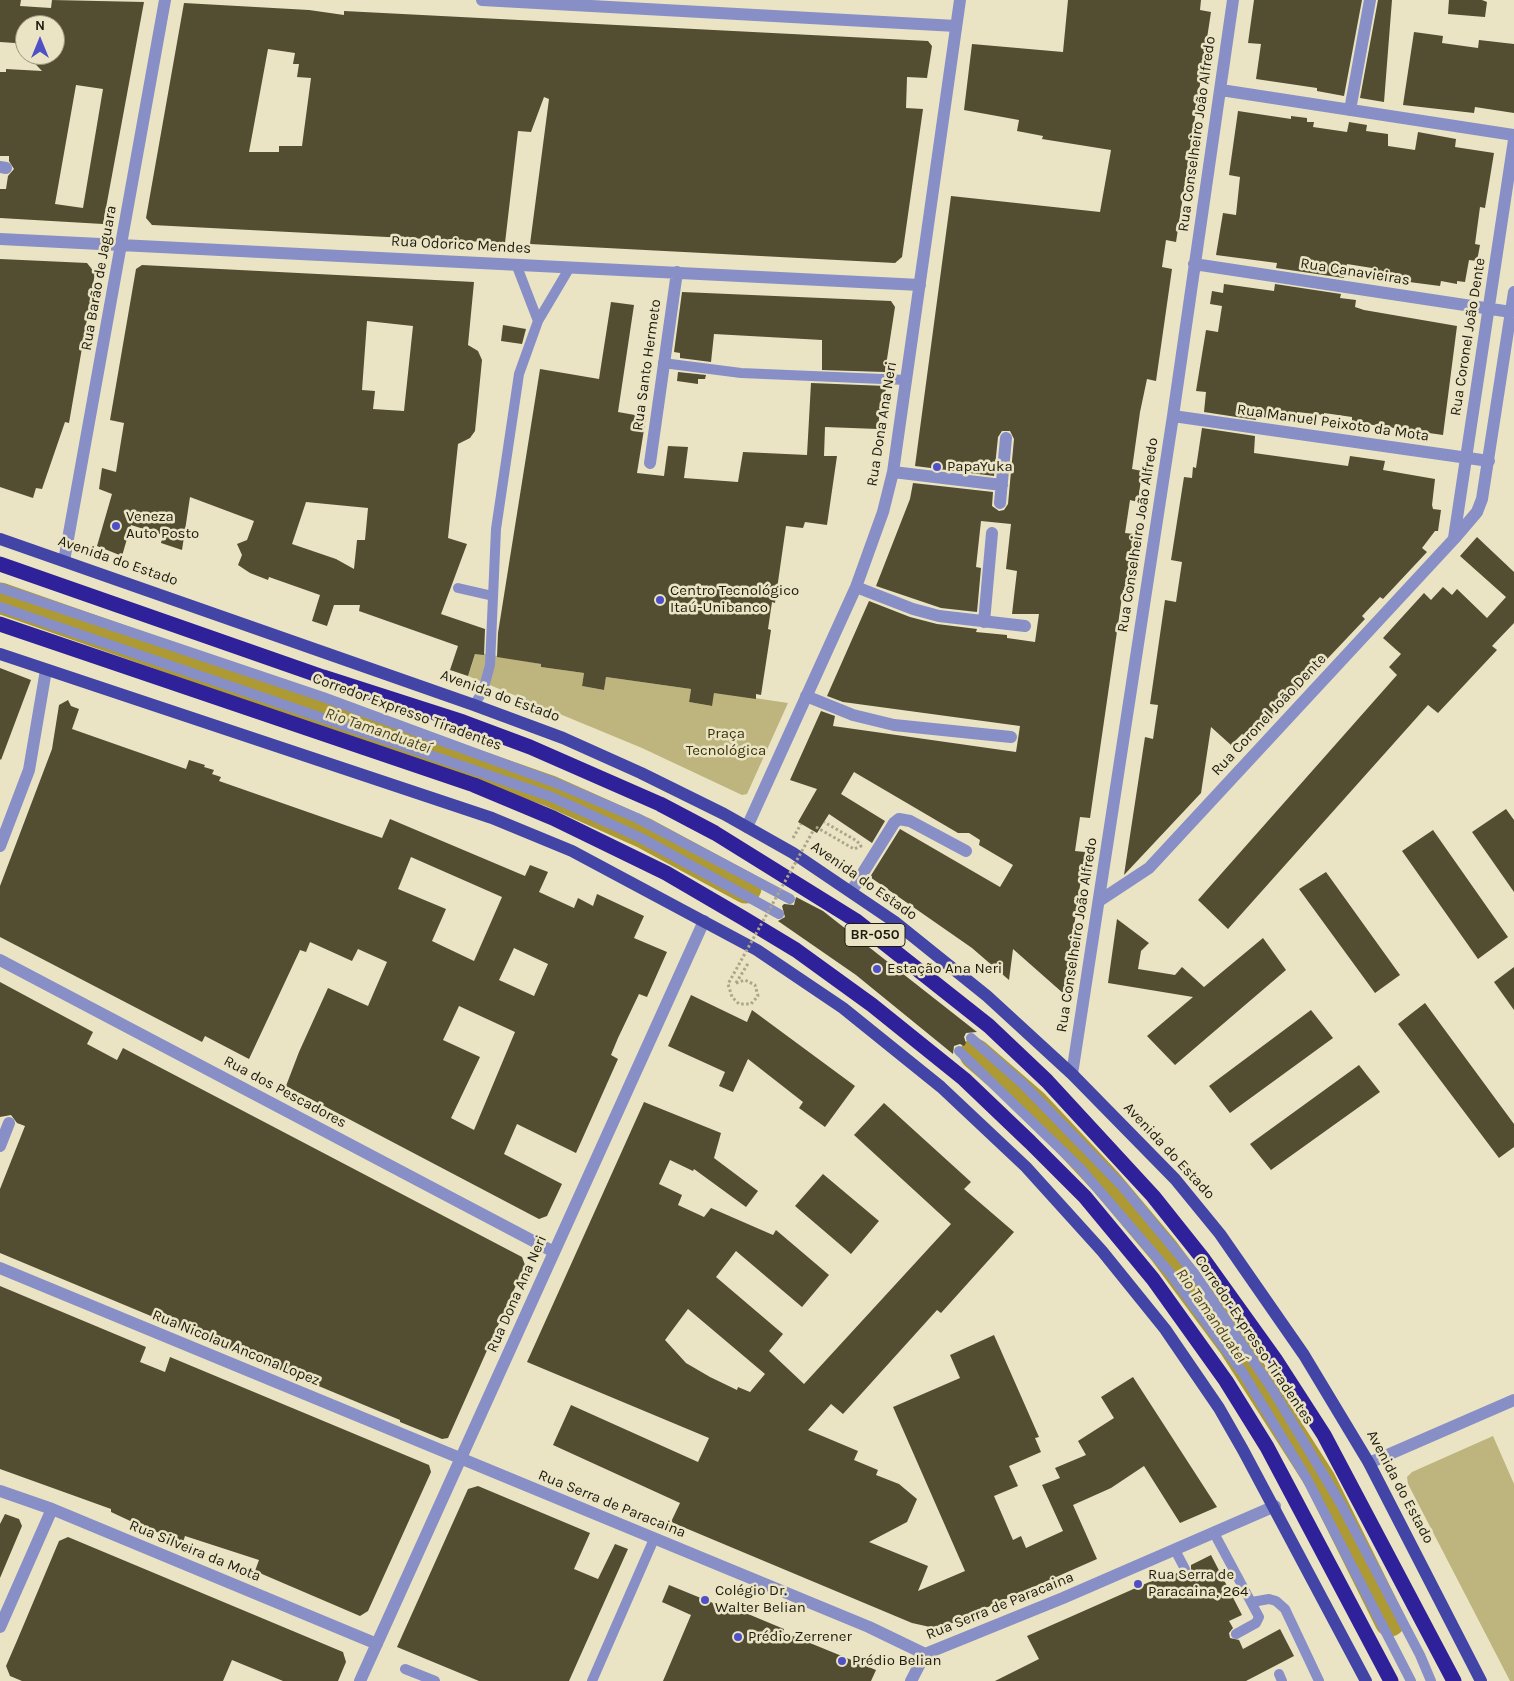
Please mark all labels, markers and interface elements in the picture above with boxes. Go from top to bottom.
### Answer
north arrow [15,15,65,65]
text: N [35,17,45,34]
street label: Rua Conselheiro João Alfredo [1174,35,1220,233]
street label: Rua Barão de Jaguara [77,204,121,352]
street label: Rua Odorico Mendes [391,232,531,258]
street label: Rua Canavieiras [1299,254,1411,290]
street label: Rua Coronel João Dente [1447,257,1489,417]
street label: Rua Santo Hermeto [629,298,665,432]
street label: Rua Dona Ana Neri [863,360,901,488]
street label: Rua Manuel Peixoto da Mota [1236,401,1430,445]
street label: Rua Conselheiro João Alfredo [1114,436,1162,634]
place label: PapaYuka [947,458,1013,476]
marker: PapaYuka [931,461,943,473]
place label: Veneza Auto Posto [126,508,199,543]
marker: Veneza Auto Posto [110,520,122,532]
street label: Avenida do Estado [56,532,180,590]
place label: Centro Tecnológico Itaú-Unibanco [670,582,799,617]
marker: Centro Tecnológico Itaú-Unibanco [654,594,666,606]
street label: Rua Coronel João Dente [1208,650,1330,780]
street label: Avenida do Estado [438,666,562,726]
street label: Corredor Expresso Tiradentes [310,669,504,755]
water label: Rio Tamanduateí [322,704,434,758]
park label: Praça Tecnológica [686,725,766,760]
street label: Rua Conselheiro João Alfredo [1053,836,1101,1034]
street label: Avenida do Estado [807,838,921,924]
road number: BR-050 [845,924,905,946]
place label: Estação Ana Neri [887,960,1002,978]
marker: Estação Ana Neri [871,963,883,975]
street label: Rua dos Pescadores [220,1052,350,1132]
street label: Avenida do Estado [1120,1099,1218,1203]
street label: Rua Dona Ana Neri [483,1233,551,1355]
street label: Corredor Expresso Tiradentes [1191,1252,1317,1428]
water label: Rio Tamanduateí [1171,1265,1251,1367]
street label: Rua Nicolau Ancona Lopez [150,1306,322,1390]
street label: Avenida do Estado [1363,1427,1437,1547]
street label: Rua Serra de Paracaina [536,1466,688,1542]
street label: Rua Silveira da Mota [127,1516,263,1586]
place label: Rua Serra de Paracaina, 264 [1148,1566,1248,1601]
street label: Rua Serra de Paracaina [924,1568,1076,1644]
marker: Rua Serra de Paracaina, 264 [1132,1578,1144,1590]
place label: Colégio Dr. Walter Belian [715,1582,806,1617]
marker: Colégio Dr. Walter Belian [699,1594,711,1606]
place label: Prédio Zerrener [748,1628,852,1646]
marker: Prédio Zerrener [732,1631,744,1643]
place label: Prédio Belian [852,1652,942,1670]
marker: Prédio Belian [836,1655,848,1667]

